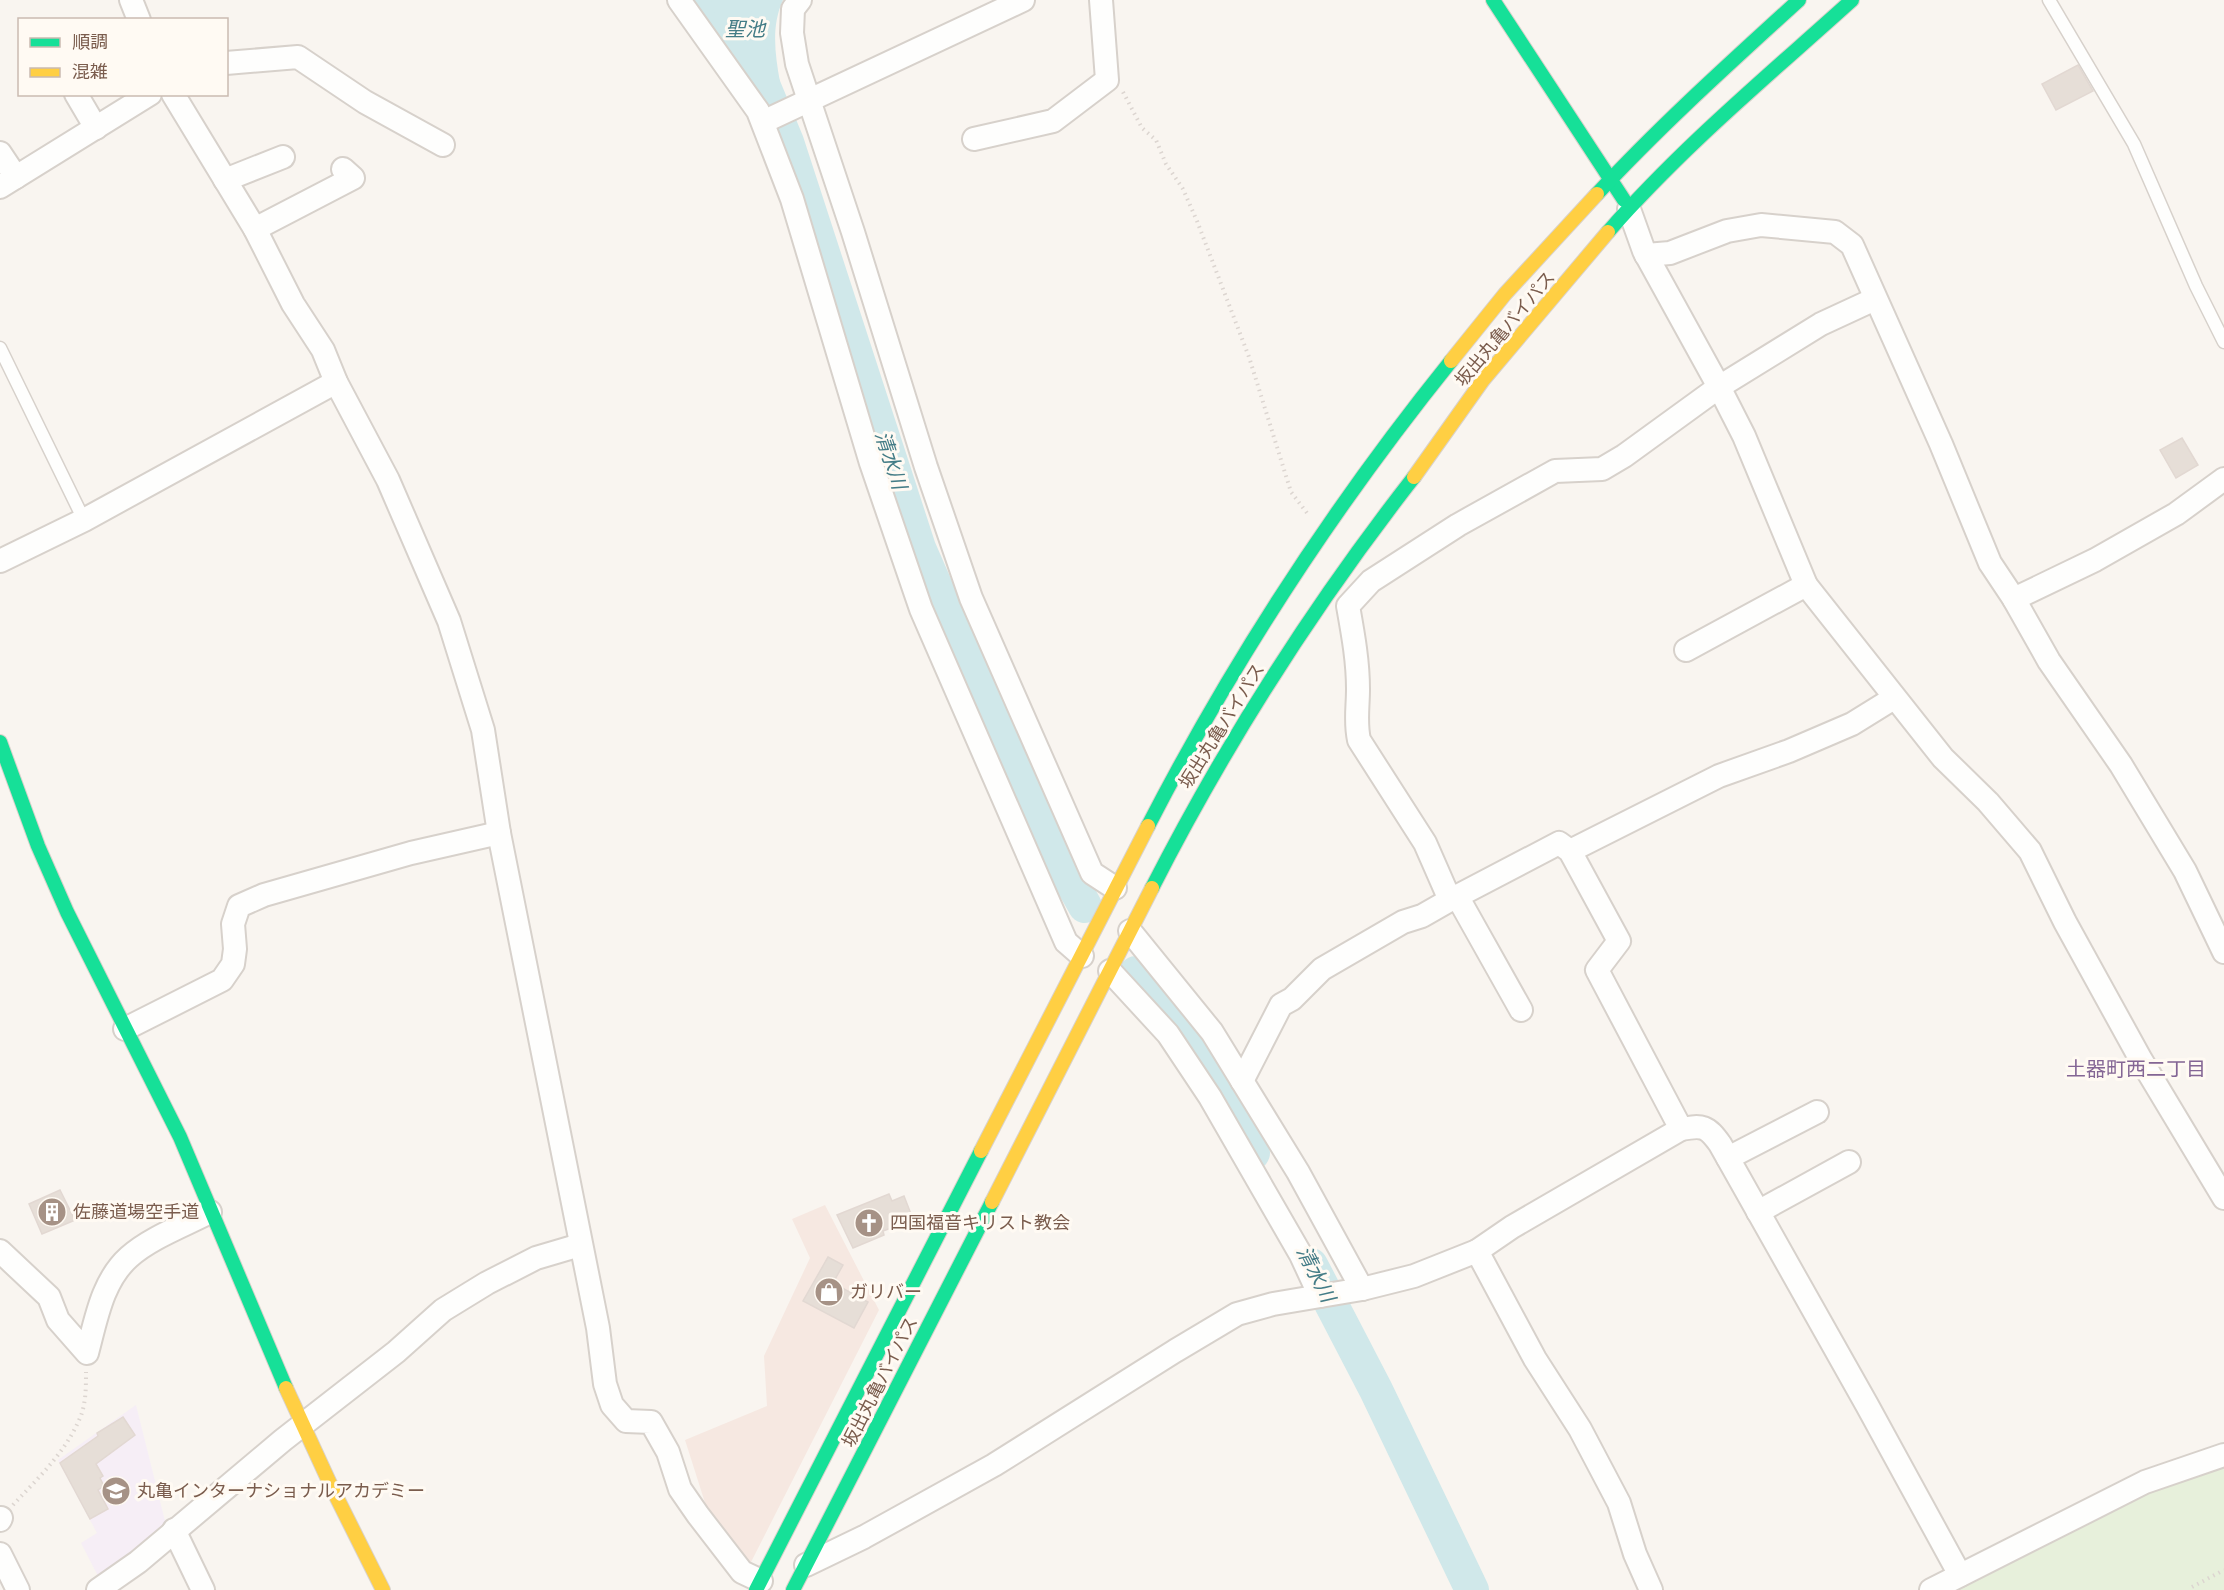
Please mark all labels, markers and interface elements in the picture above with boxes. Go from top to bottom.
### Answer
water label: 聖池 [725,17,767,41]
legend [18,18,228,96]
text: 順調 [72,31,108,52]
text: 混雑 [72,61,108,82]
street label: 坂出丸亀バイパス [1450,267,1559,390]
water label: 清水川 [870,428,912,494]
street label: 坂出丸亀バイパス [1175,659,1269,792]
district label: 土器町西二丁目 [2066,1057,2206,1081]
building icon: 佐藤道場空手道 [36,1196,68,1228]
place label: 佐藤道場空手道 [73,1201,199,1222]
church icon: 四国福音キリスト教会 [853,1207,885,1239]
place label: 四国福音キリスト教会 [890,1212,1070,1233]
water label: 清水川 [1292,1242,1341,1308]
shop icon: ガリバー [813,1276,845,1308]
place label: ガリバー [850,1281,922,1302]
street label: 坂出丸亀バイパス [838,1313,922,1451]
school or university icon: 丸亀インターナショナルアカデミー [100,1475,132,1507]
place label: 丸亀インターナショナルアカデミー [137,1480,425,1501]

